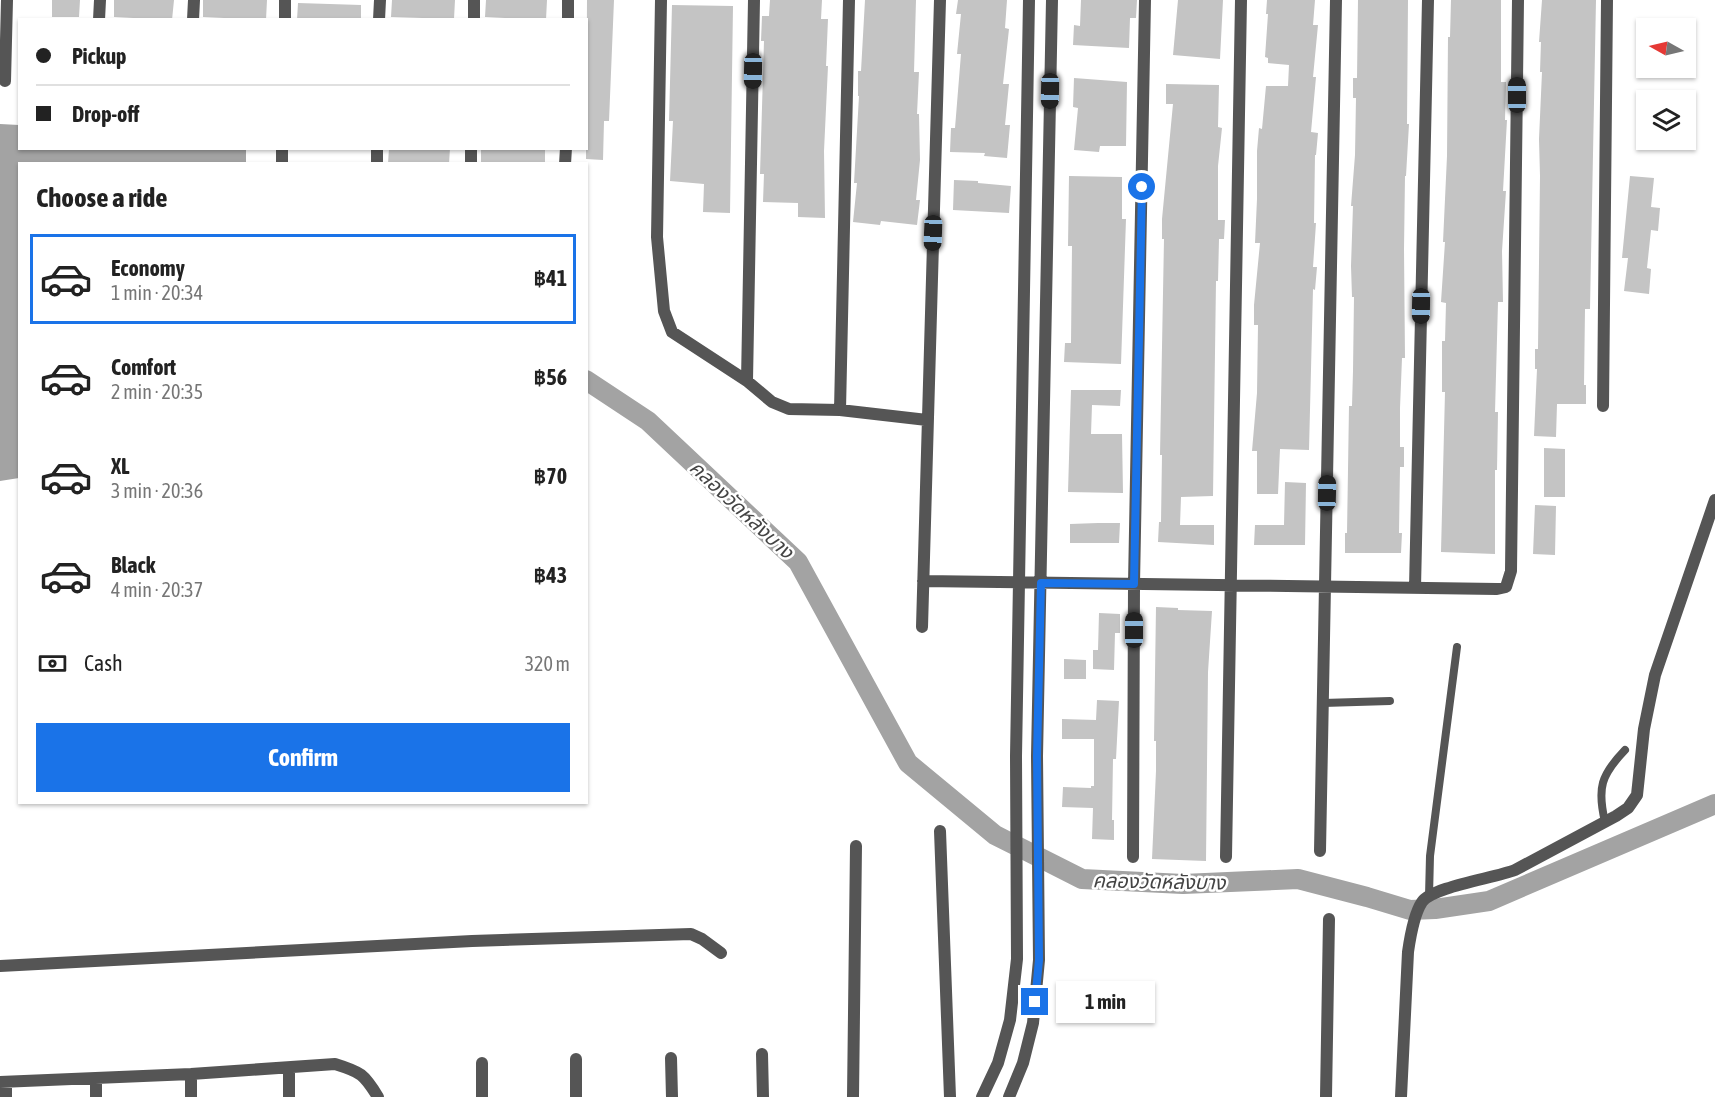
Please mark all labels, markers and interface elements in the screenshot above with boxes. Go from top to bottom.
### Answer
north arrow [1636,18,1696,78]
map controls [1636,18,1696,150]
text: Pickup [72,43,127,69]
car [744,53,762,89]
car [1041,73,1059,109]
car [1508,77,1526,113]
button: layers [1636,90,1696,150]
text: Drop-off [72,101,139,127]
route start [1128,173,1155,200]
text: Choose a ride [36,182,168,213]
car [923,215,943,251]
icon: car [39,252,93,306]
text: Economy [111,255,185,281]
text: ฿41 [534,265,567,291]
text: 1 min · 20:34 [111,281,203,304]
car [1412,288,1430,324]
icon: car [39,351,93,405]
text: Comfort [111,354,176,380]
text: ฿56 [534,364,567,390]
text: 2 min · 20:35 [111,380,203,403]
icon: car [39,450,93,504]
text: XL [111,453,129,479]
water label: คลองวัดหลังบาง [686,455,799,564]
text: ฿70 [534,463,567,489]
car [1318,475,1336,511]
text: 3 min · 20:36 [111,479,203,502]
icon: car [39,549,93,603]
text: Black [111,552,155,578]
text: ฿43 [534,562,567,588]
text: 4 min · 20:37 [111,578,203,601]
car [1125,612,1143,648]
icon: cash [36,647,69,680]
text: Cash [84,650,123,676]
text: 320 m [525,652,570,675]
button: Confirm [36,723,570,792]
water label: คลองวัดหลังบาง [1092,868,1227,894]
callout: 1 min [1056,981,1155,1023]
route end [1021,988,1048,1015]
text: 1 min [1085,990,1126,1013]

